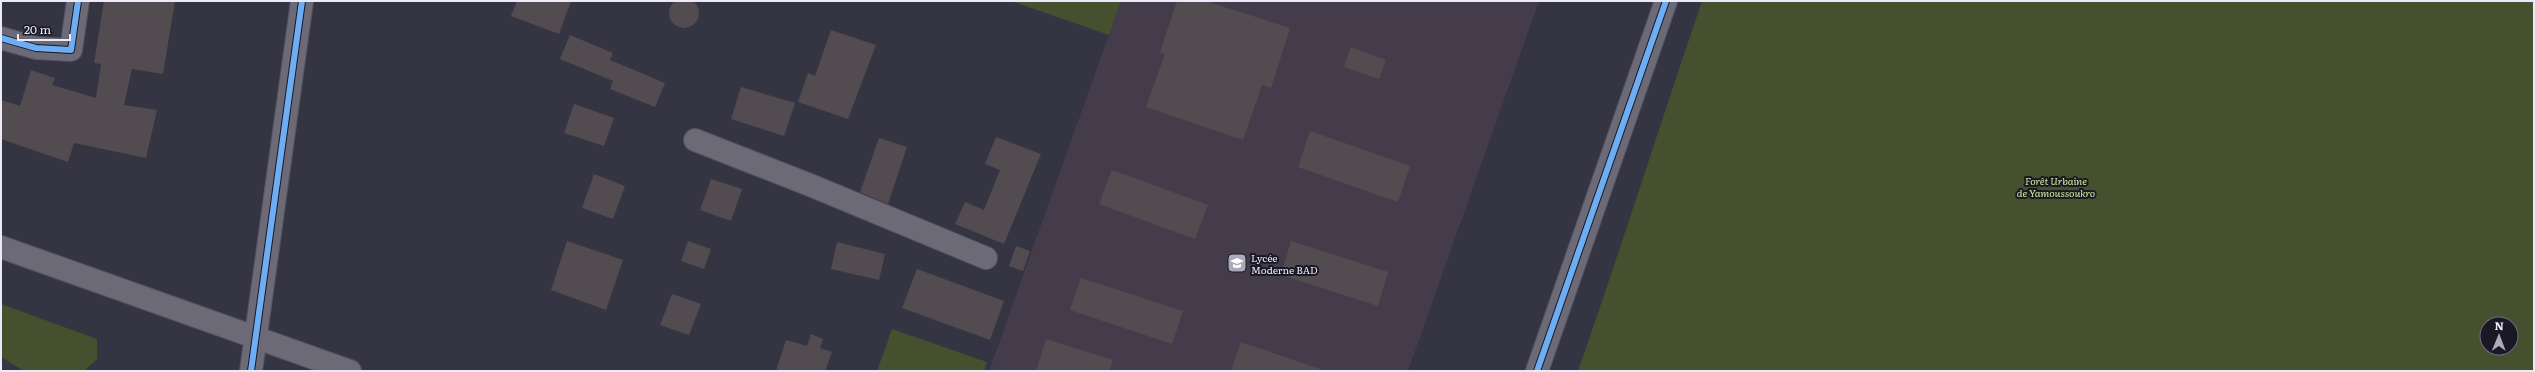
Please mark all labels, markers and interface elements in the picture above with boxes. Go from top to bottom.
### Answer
scale bar [18,16,70,42]
text: 20 m [24,20,51,38]
park label: Forêt Urbaine de Yamoussoukro [2017,173,2095,200]
place label: Lycée Moderne BAD [1251,250,1318,277]
school or university icon: Lycée Moderne BAD [1226,252,1248,274]
north arrow [2479,316,2519,356]
text: N [2494,317,2504,333]

